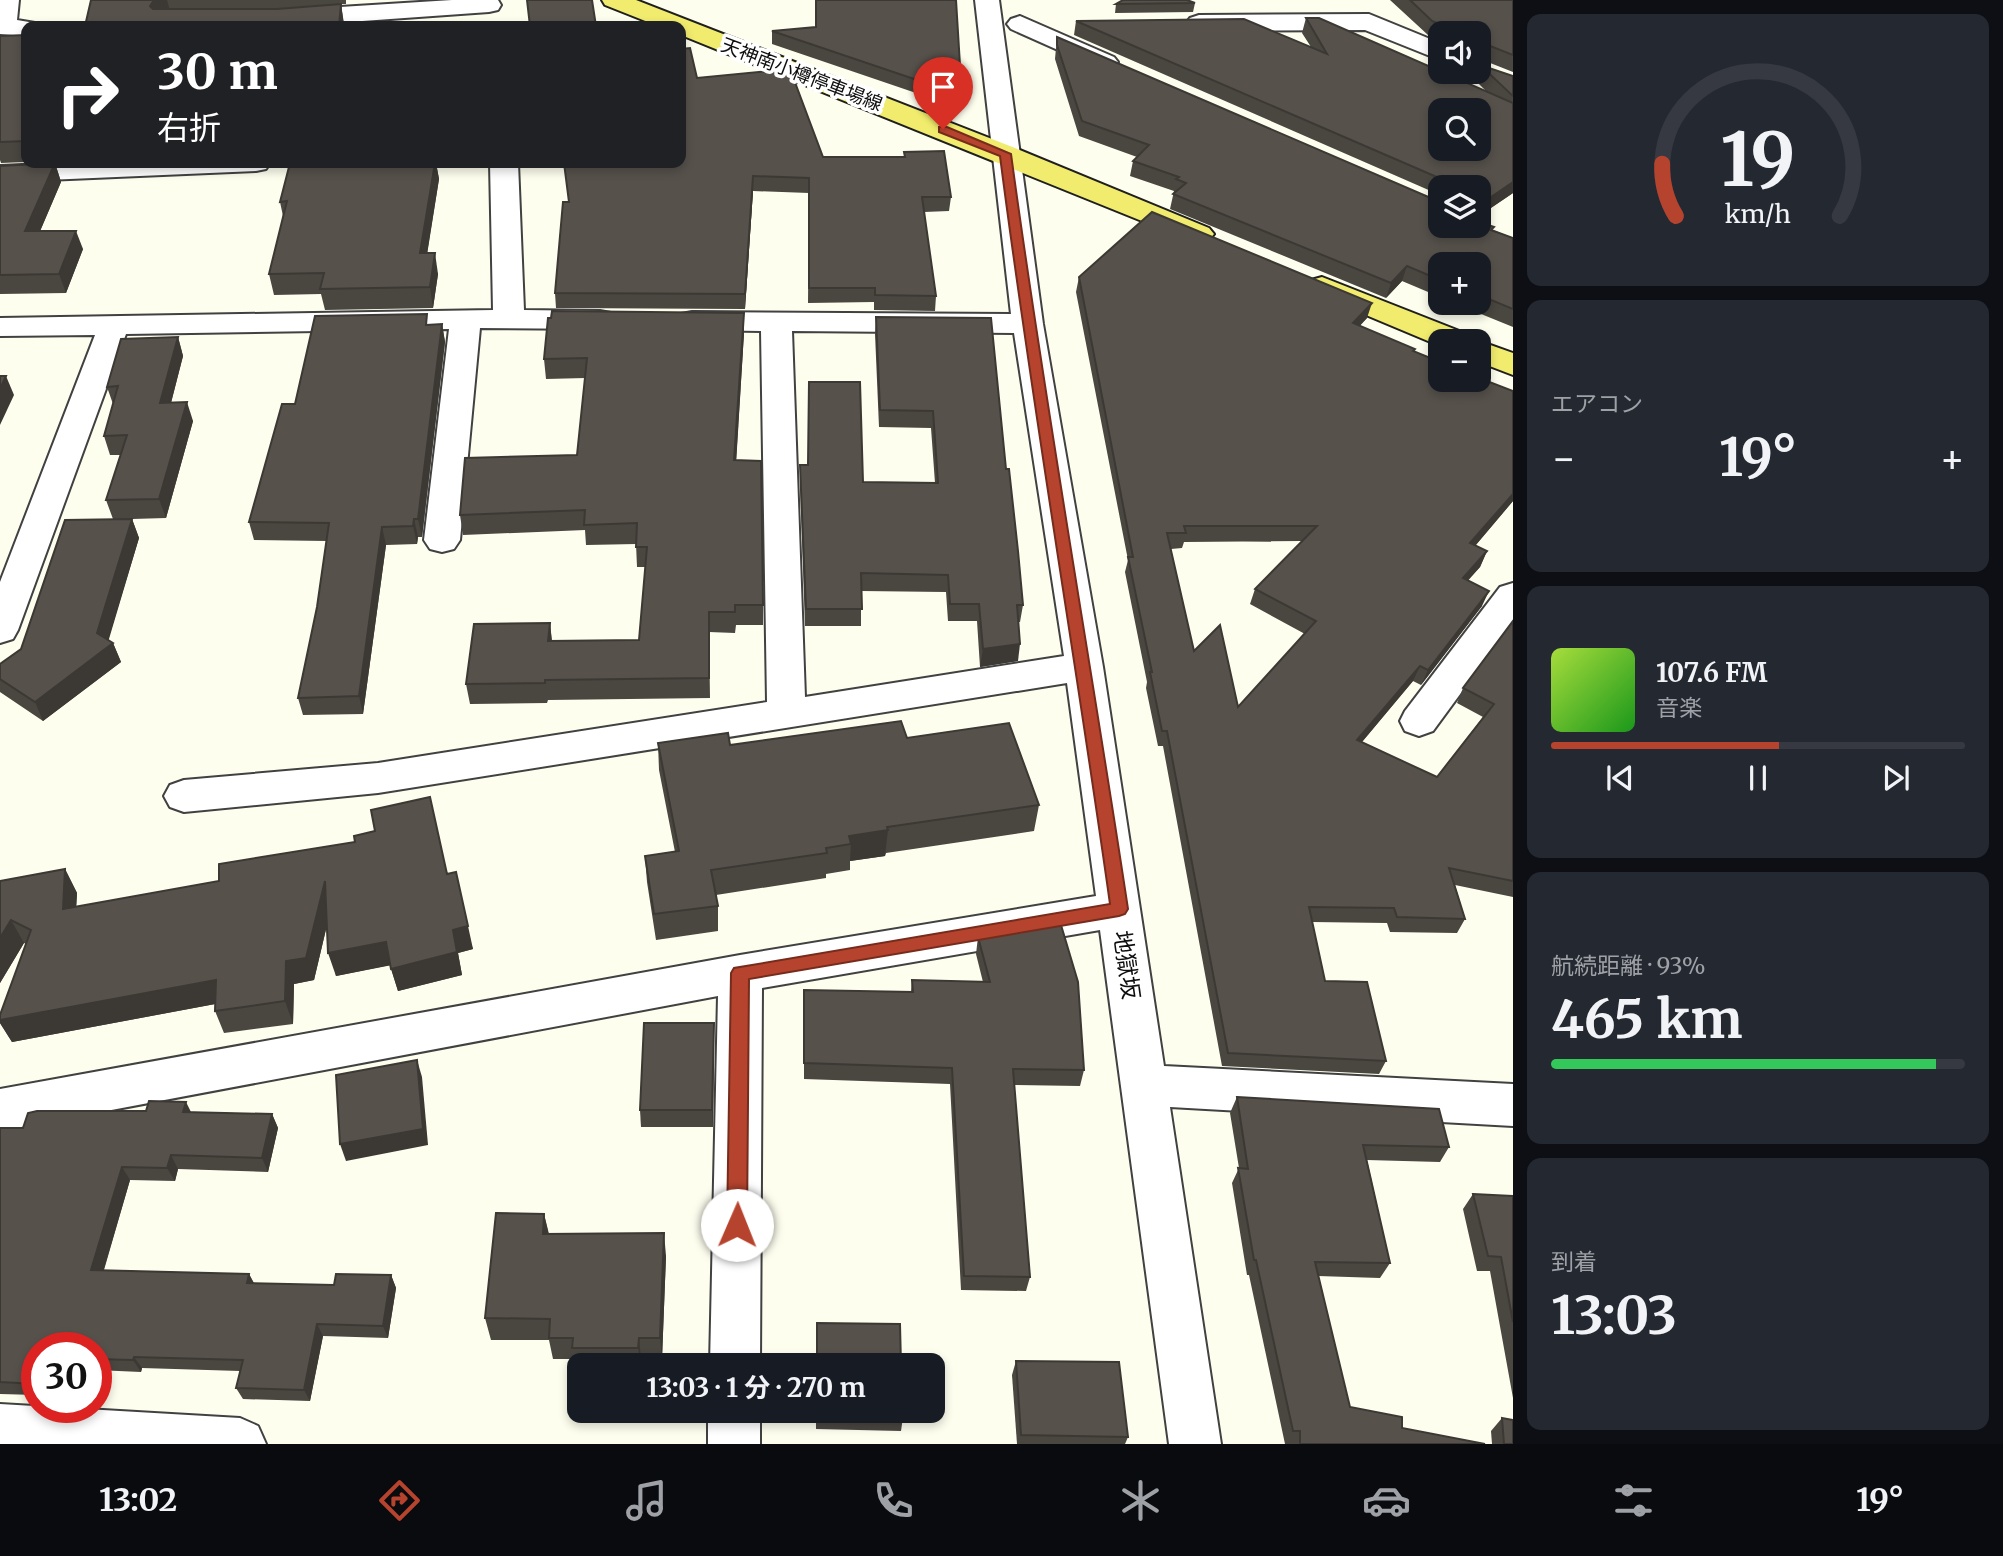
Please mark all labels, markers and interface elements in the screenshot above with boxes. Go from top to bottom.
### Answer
map controls [1428,21,1491,392]
button: sound [1428,21,1491,84]
street label: 天神南小樽停車場線 [718,32,886,116]
text: 30 m [157,41,278,102]
icon: right [42,49,133,140]
pin [913,57,973,129]
icon: arrive [924,68,962,106]
button: search [1428,98,1491,161]
text: 右折 [157,108,221,148]
text: 19 [1720,114,1796,206]
button: layers [1428,175,1491,238]
text: km/h [1725,198,1791,230]
button: + [1428,252,1491,315]
button: − [1428,329,1491,392]
text: エアコン [1551,389,1643,418]
text: 19° [1719,425,1797,490]
text: − [1551,435,1576,482]
text: + [1940,435,1965,482]
text: 107.6 FM [1656,656,1767,689]
text: 音楽 [1656,693,1702,722]
icon: previous [1601,759,1639,797]
icon: pause [1739,759,1777,797]
icon: next [1877,759,1915,797]
street label: 地獄坂 [1108,929,1146,1001]
text: 航続距離 · 93% [1551,951,1706,980]
text: 465 km [1551,987,1743,1052]
position arrow [700,1188,774,1262]
text: 到着 [1551,1247,1597,1276]
text: 13:03 [1551,1283,1677,1348]
speed limit sign: 30 [21,1332,112,1423]
text: 13:03 · 1 分 · 270 m [646,1371,866,1404]
icon: directions [375,1476,424,1525]
icon: music [622,1476,671,1525]
icon: phone [869,1476,918,1525]
icon: climate [1116,1476,1165,1525]
icon: car [1362,1476,1411,1525]
icon: filters [1609,1476,1658,1525]
text: 13:02 [99,1480,177,1520]
text: 19° [1856,1480,1904,1520]

